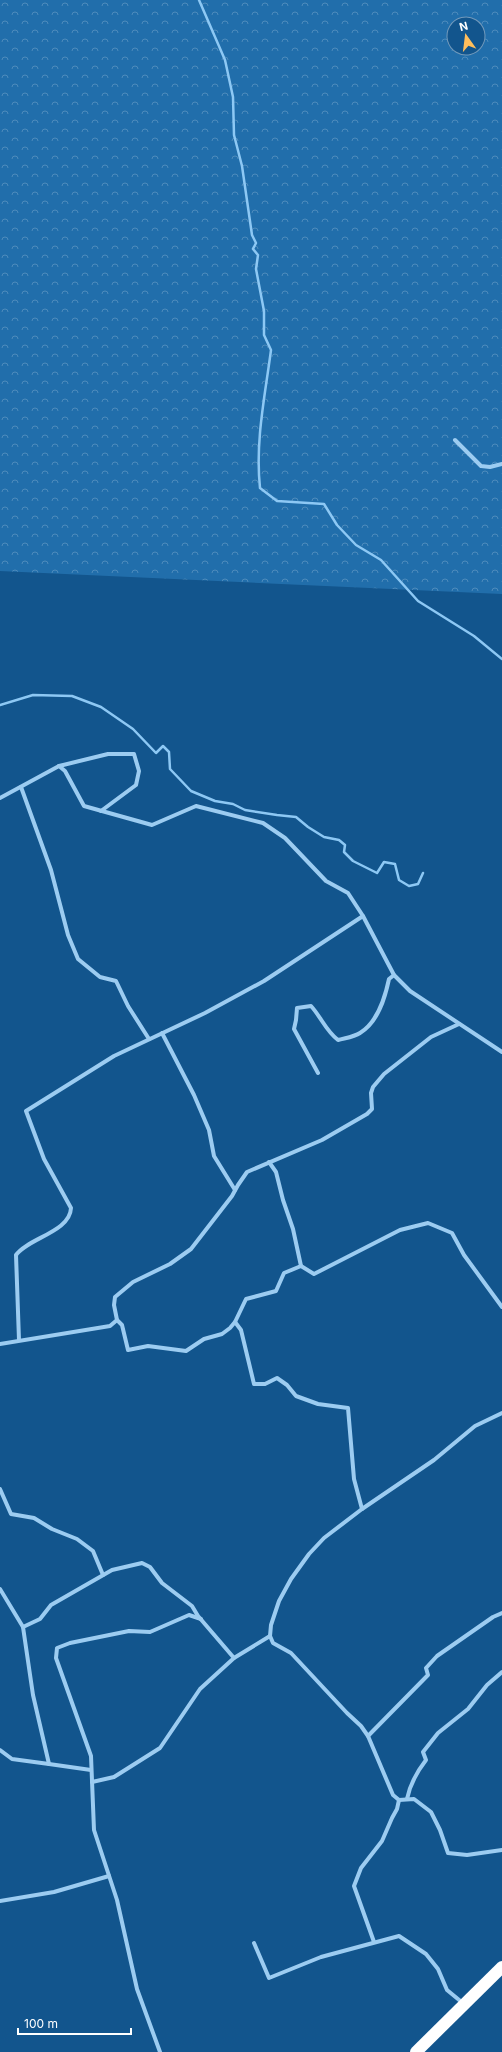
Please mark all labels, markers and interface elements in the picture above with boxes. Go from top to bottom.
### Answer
north arrow [446,16,486,56]
text: N [458,18,469,34]
scale bar [18,2010,131,2036]
text: 100 m [24,2016,58,2031]

